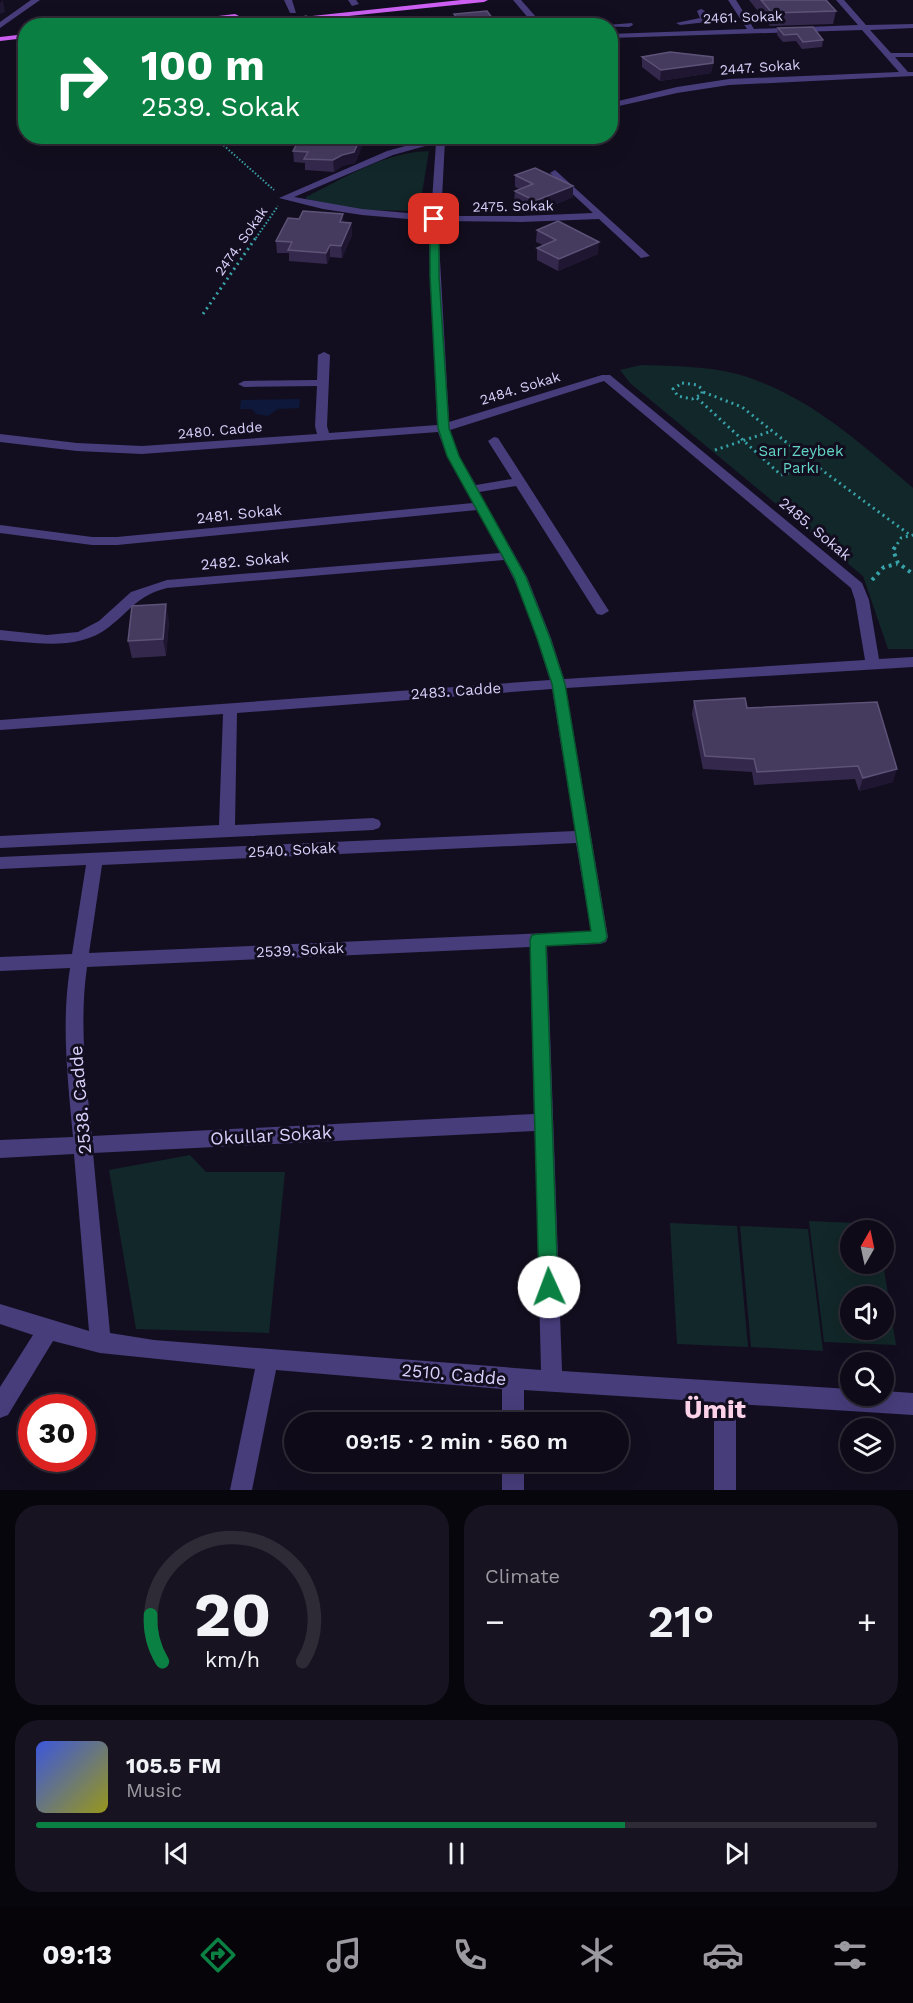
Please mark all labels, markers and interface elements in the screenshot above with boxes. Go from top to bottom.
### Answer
street label: 2461. Sokak [703,8,783,26]
text: 100 m [141,41,265,90]
icon: right [42,42,120,120]
street label: 2447. Sokak [719,56,801,78]
text: 2539. Sokak [141,91,300,123]
pin [408,193,459,244]
street label: 2475. Sokak [472,197,554,215]
icon: arrive [417,202,450,235]
street label: 2474. Sokak [211,203,271,279]
street label: 2484. Sokak [478,368,562,408]
street label: 2480. Cadde [177,418,263,442]
park label: Sarı Zeybek Parkı [759,442,844,477]
street label: 2485. Sokak [775,494,855,565]
street label: 2481. Sokak [195,501,283,527]
street label: 2482. Sokak [200,548,290,574]
street label: 2483. Cadde [410,679,502,703]
street label: 2540. Sokak [247,839,337,861]
street label: 2539. Sokak [255,939,345,961]
street label: 2538. Cadde [65,1045,95,1155]
street label: Okullar Sokak [210,1121,332,1149]
north arrow [840,1220,894,1274]
map controls [840,1220,894,1472]
position arrow [517,1255,581,1319]
button: sound [840,1286,894,1340]
button: search [840,1352,894,1406]
street label: 2510. Cadde [401,1359,507,1389]
speed limit sign: 30 [18,1394,96,1472]
district label: Ümit [684,1394,747,1424]
button: layers [840,1418,894,1472]
text: 09:15 · 2 min · 560 m [345,1429,568,1454]
text: Climate [485,1564,560,1588]
text: 20 [193,1578,271,1651]
text: 21° [647,1595,715,1648]
text: − [485,1602,505,1641]
text: + [857,1602,877,1641]
text: km/h [204,1647,260,1672]
text: 105.5 FM [126,1753,221,1778]
text: Music [126,1778,182,1802]
icon: previous [160,1837,193,1870]
icon: pause [440,1837,473,1870]
icon: next [720,1837,753,1870]
icon: directions [197,1934,239,1976]
icon: music [323,1934,365,1976]
icon: phone [449,1934,491,1976]
icon: climate [576,1934,618,1976]
icon: car [702,1934,744,1976]
icon: filters [829,1934,871,1976]
text: 09:13 [42,1939,112,1971]

